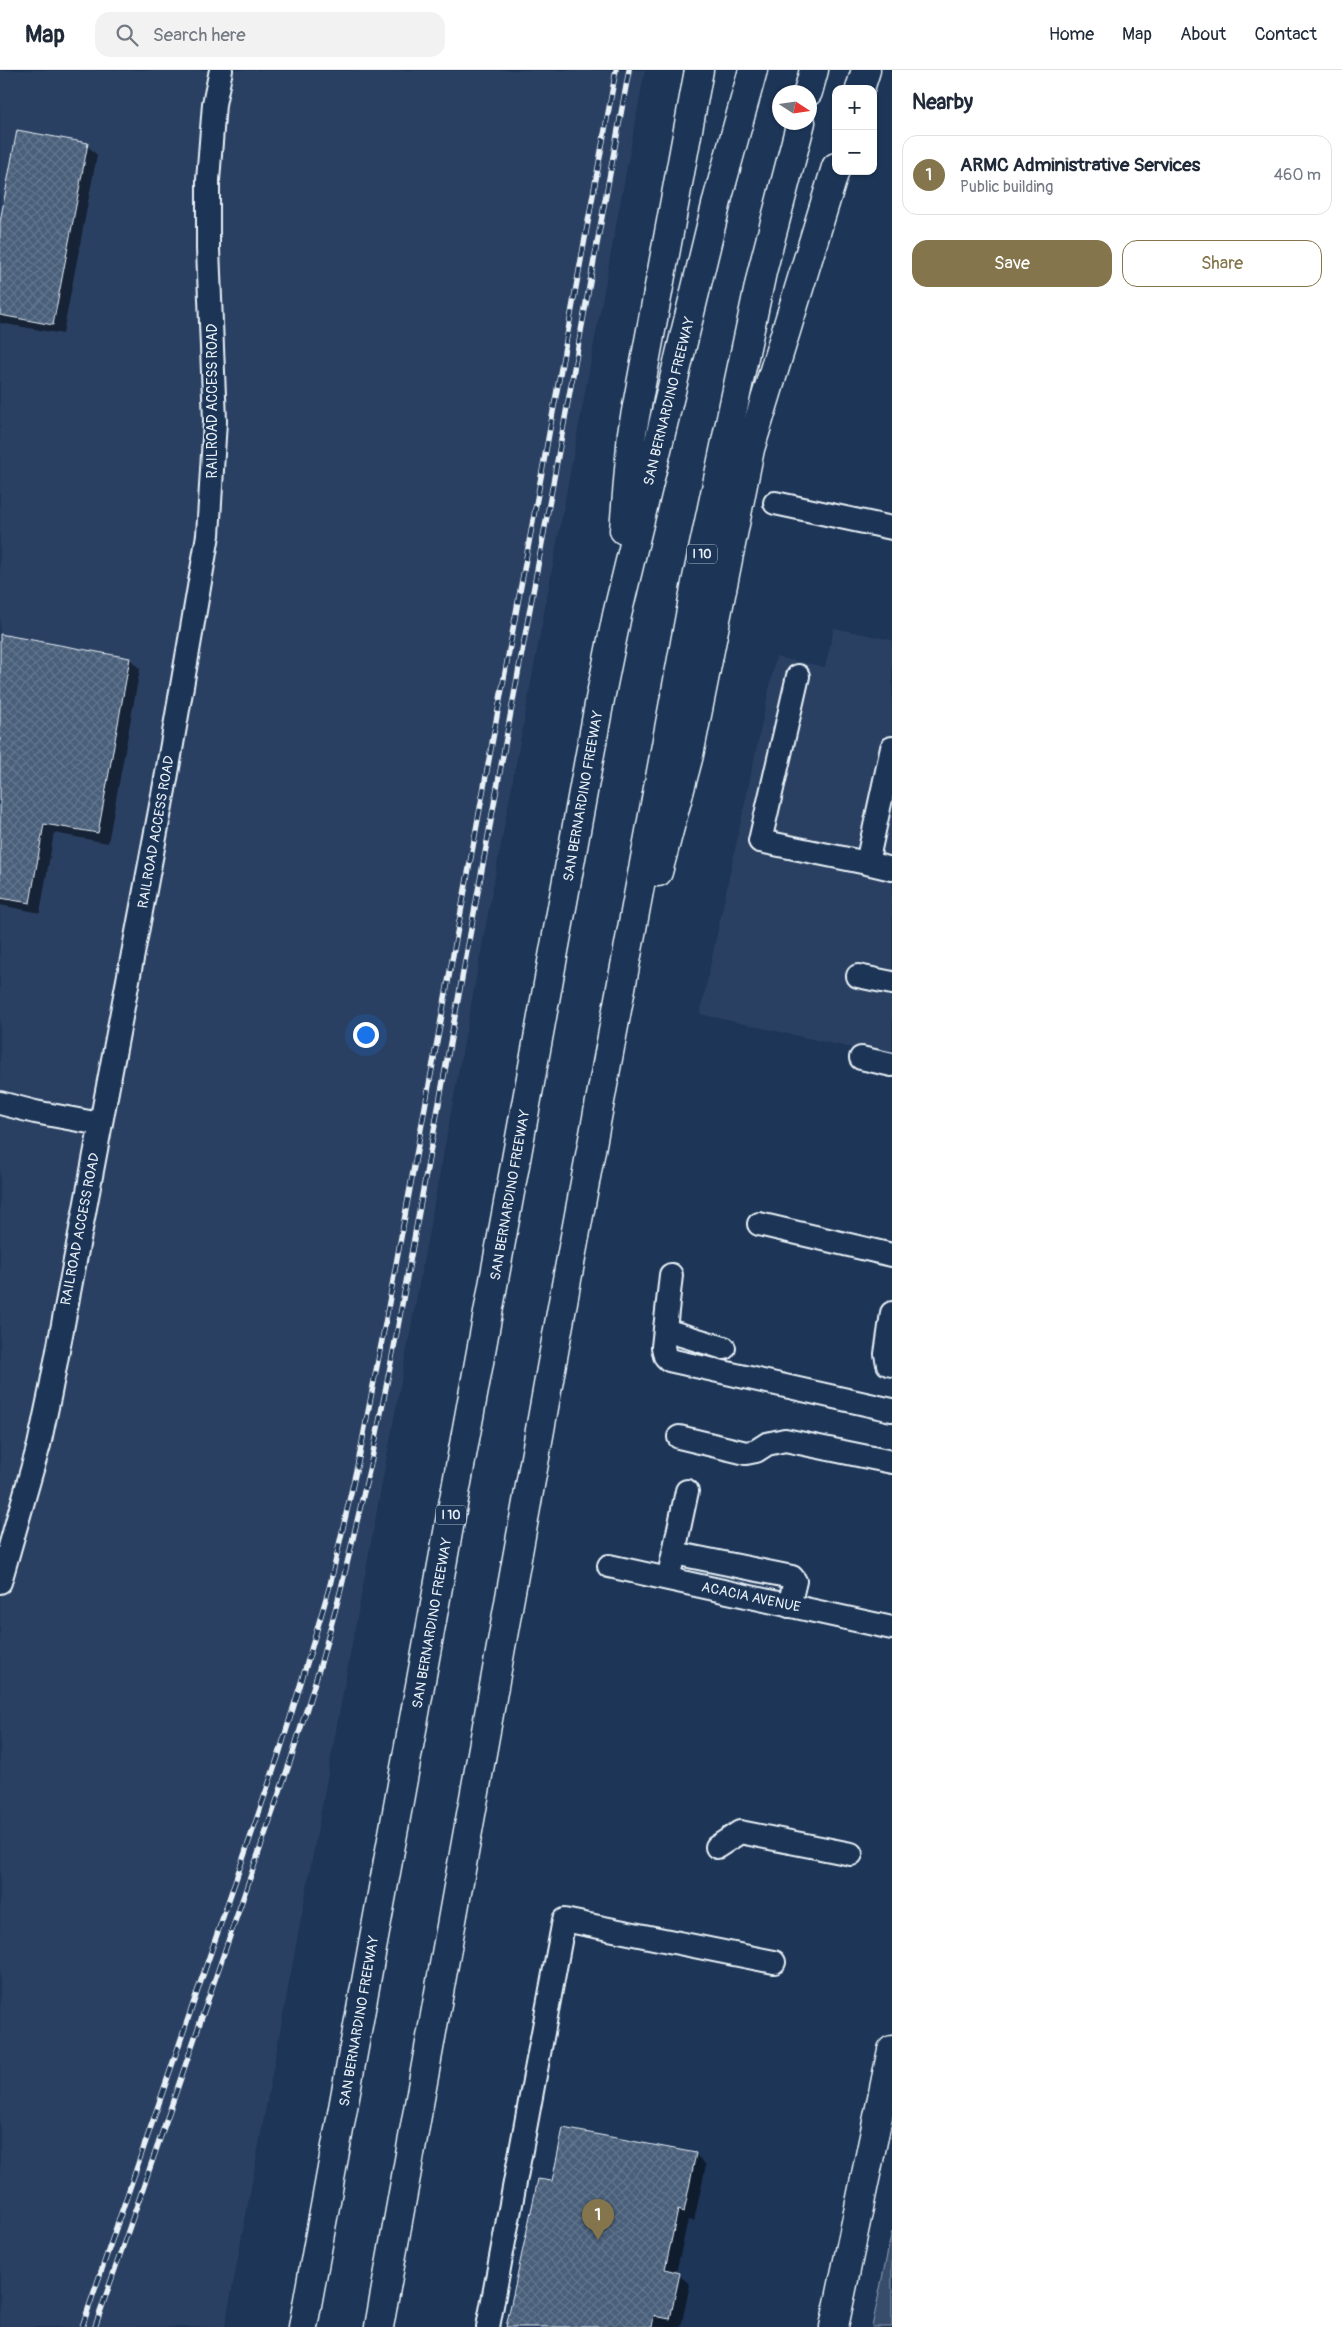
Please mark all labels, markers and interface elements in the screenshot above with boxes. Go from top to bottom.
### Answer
search box [95,12,445,57]
text: Map [25,20,65,49]
icon: search [113,21,141,49]
text: Search here [153,23,246,47]
text: Home [1049,23,1094,46]
text: Map [1122,23,1152,46]
text: About [1180,23,1226,46]
text: Contact [1254,23,1317,46]
north arrow [772,85,817,130]
map controls [832,85,877,175]
button: + [832,85,877,130]
text: Nearby [912,89,973,116]
button: − [832,130,877,175]
text: ARMC Administrative Services [960,153,1200,177]
text: 1 [926,165,932,185]
text: 460 m [1274,165,1321,185]
text: Public building [960,177,1053,197]
button: Save [912,240,1112,287]
button: Share [1122,240,1322,287]
street label: SAN BERNARDINO FREEWAY [640,315,698,487]
street label: RAILROAD ACCESS ROAD [204,323,221,478]
road number: I 10 [687,544,717,564]
street label: SAN BERNARDINO FREEWAY [560,709,606,883]
street label: RAILROAD ACCESS ROAD [134,754,178,910]
your location [353,1022,379,1048]
street label: SAN BERNARDINO FREEWAY [487,1108,533,1282]
street label: RAILROAD ACCESS ROAD [57,1151,103,1307]
road number: I 10 [436,1506,466,1524]
street label: SAN BERNARDINO FREEWAY [409,1536,455,1710]
street label: ACACIA AVENUE [700,1578,802,1616]
street label: SAN BERNARDINO FREEWAY [336,1934,382,2108]
pin: 1 [582,2199,614,2240]

